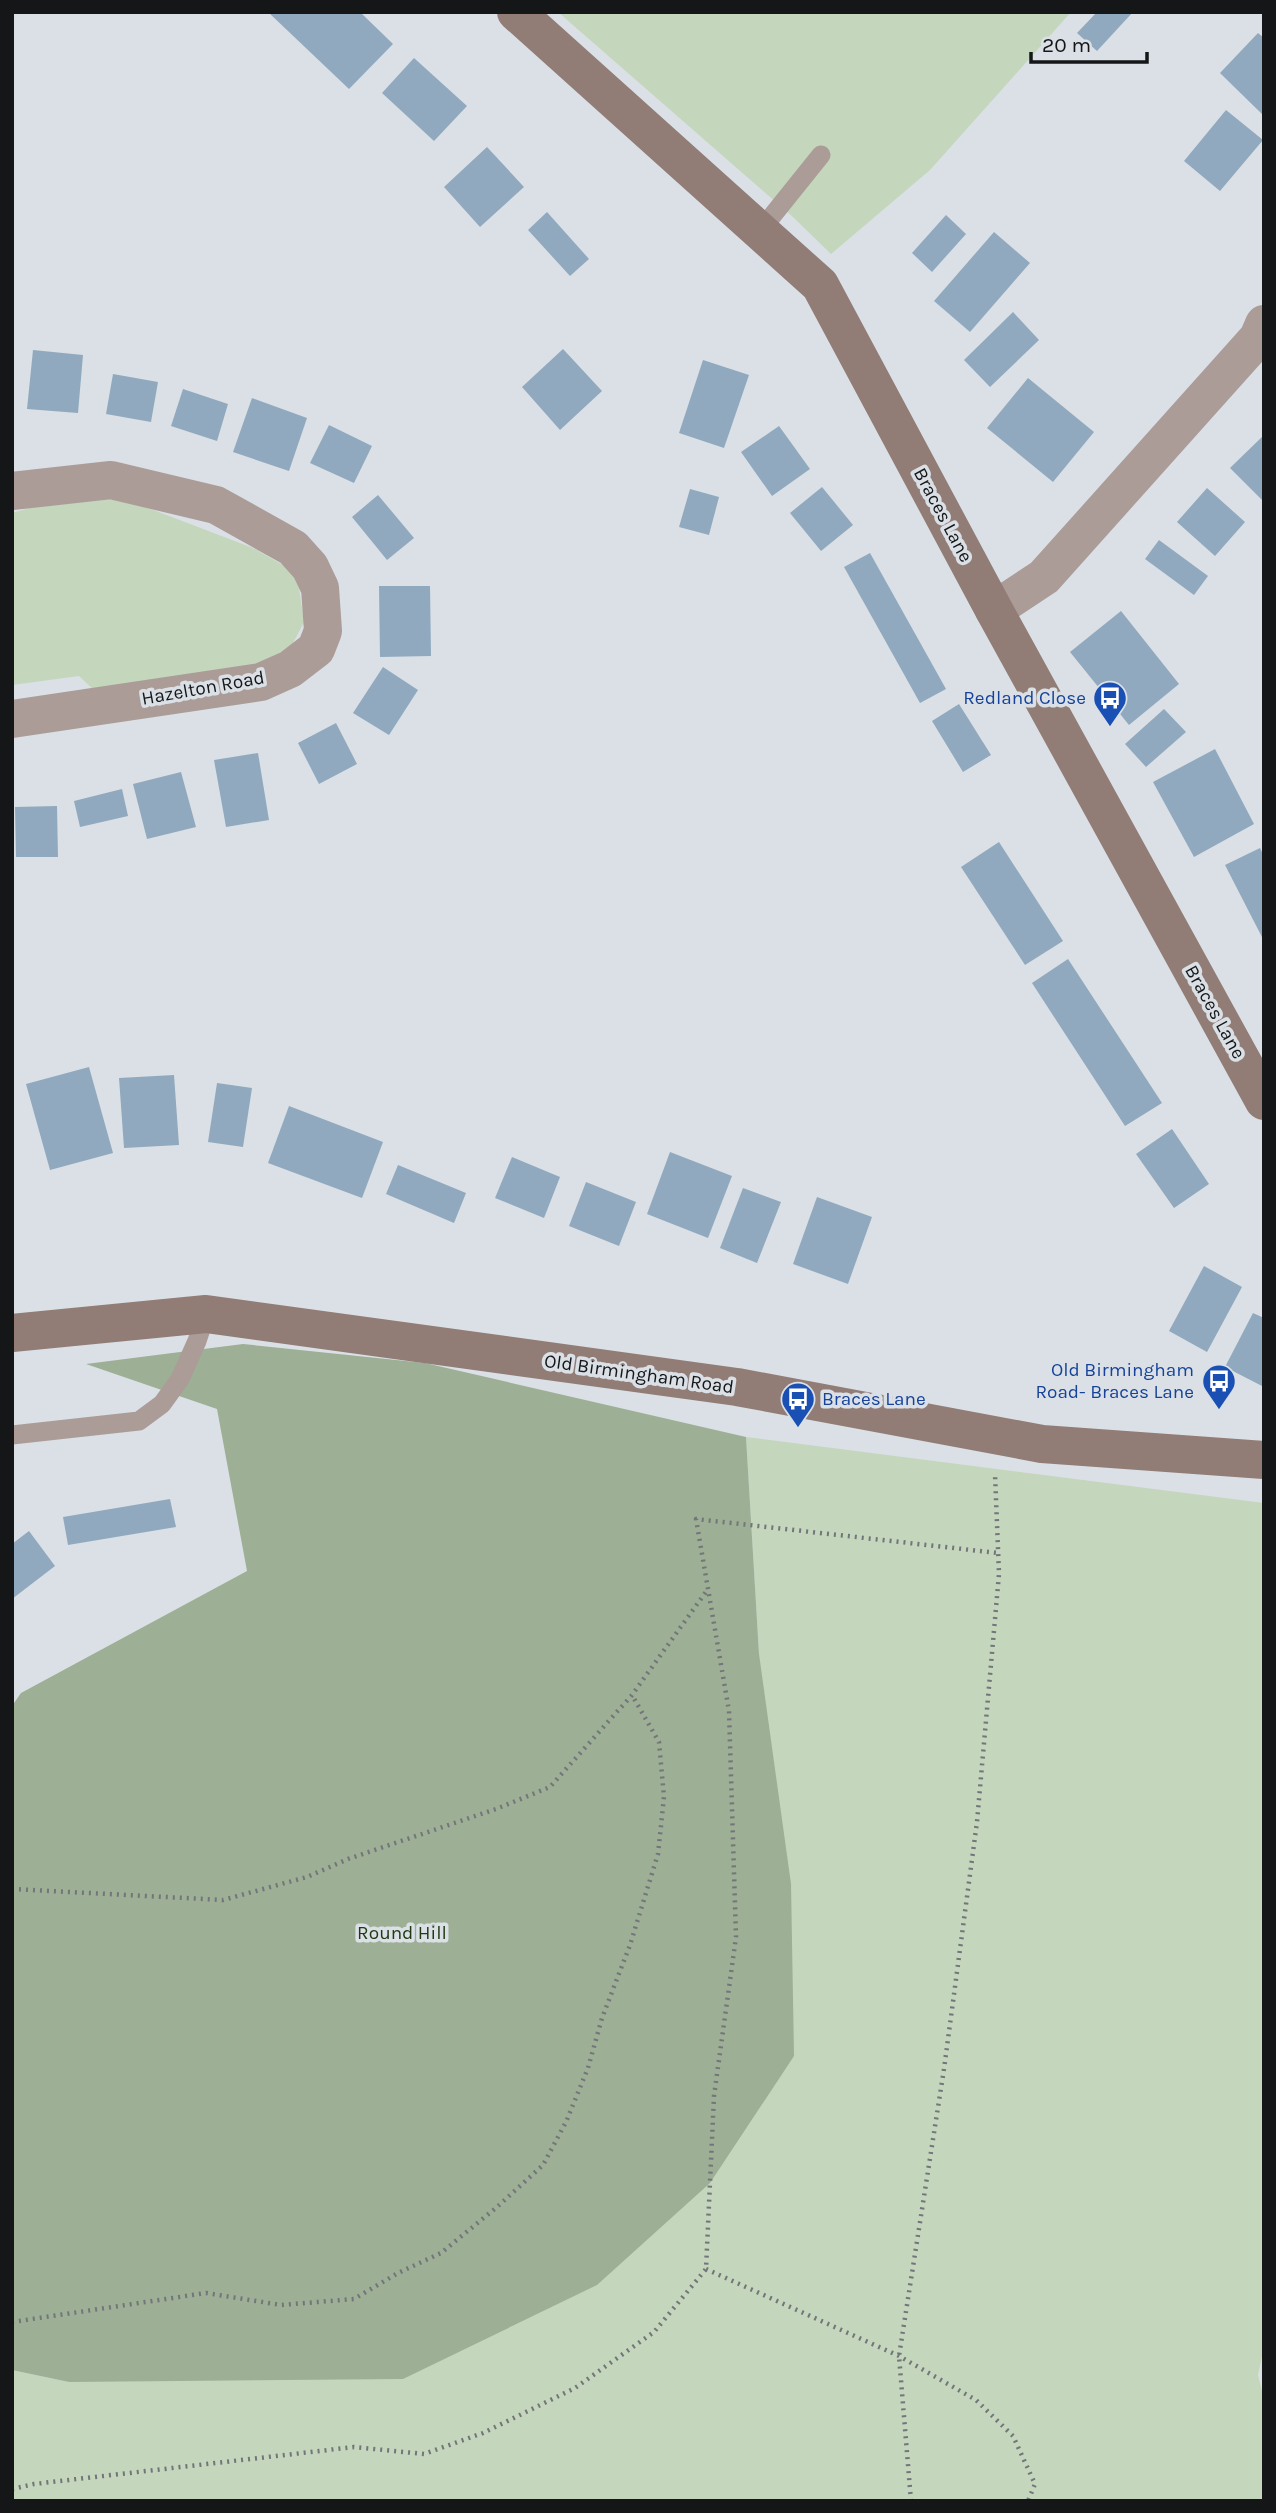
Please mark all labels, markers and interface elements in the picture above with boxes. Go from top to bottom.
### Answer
scale bar [1031,21,1146,65]
text: 20 m [1042,33,1091,57]
street label: Braces Lane [909,464,977,566]
street label: Hazelton Road [140,666,266,710]
bus stop icon: Redland Close [1091,679,1129,728]
place label: Redland Close [963,687,1086,709]
street label: Braces Lane [1180,961,1250,1063]
street label: Old Birmingham Road [543,1350,735,1398]
place label: Old Birmingham Road- Braces Lane [1035,1359,1194,1403]
bus stop icon: Old Birmingham Road- Braces Lane [1200,1362,1238,1411]
bus stop icon: Braces Lane [779,1380,817,1429]
place label: Braces Lane [822,1388,926,1410]
park label: Round Hill [357,1922,447,1944]

